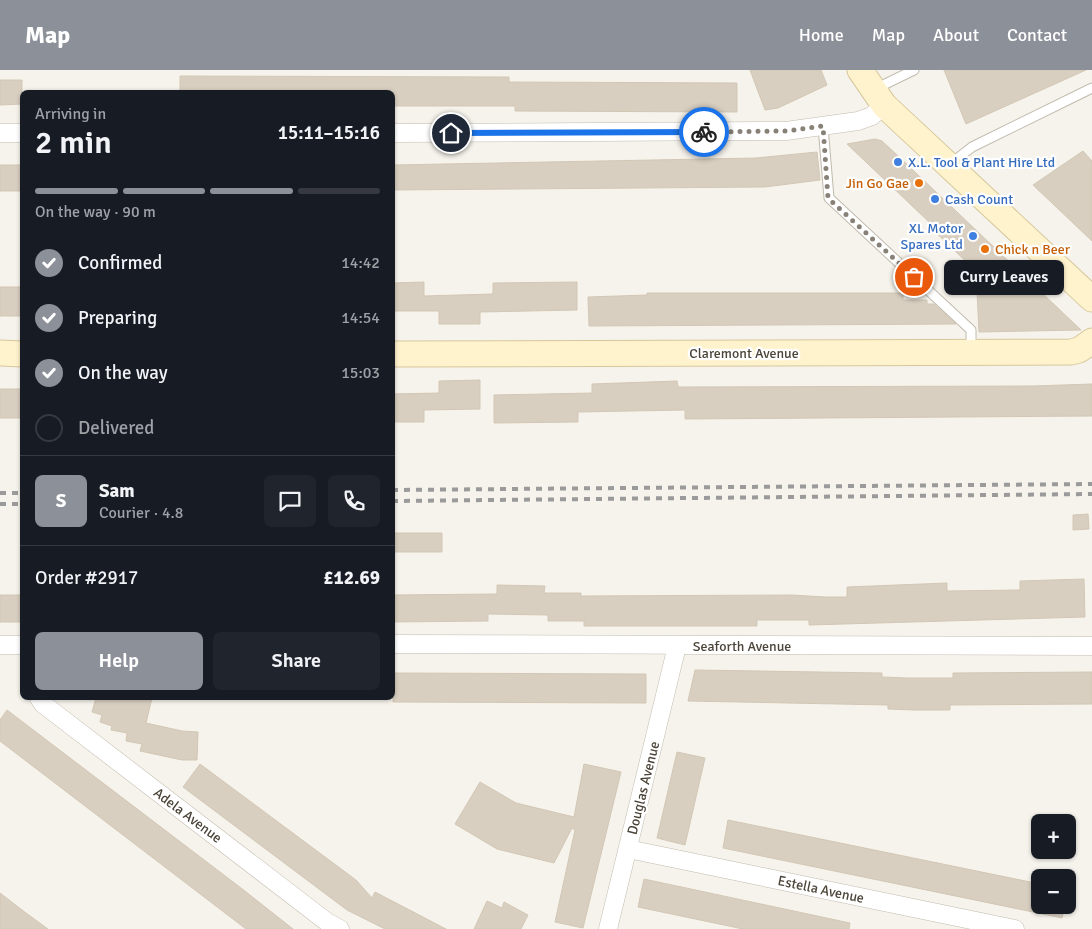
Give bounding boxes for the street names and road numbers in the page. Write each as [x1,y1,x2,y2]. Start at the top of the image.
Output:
street label: Claremont Avenue [689,345,799,362]
street label: Seaforth Avenue [693,638,791,655]
street label: Douglas Avenue [624,740,663,837]
street label: Adela Avenue [150,784,225,847]
street label: Estella Avenue [776,872,866,907]

